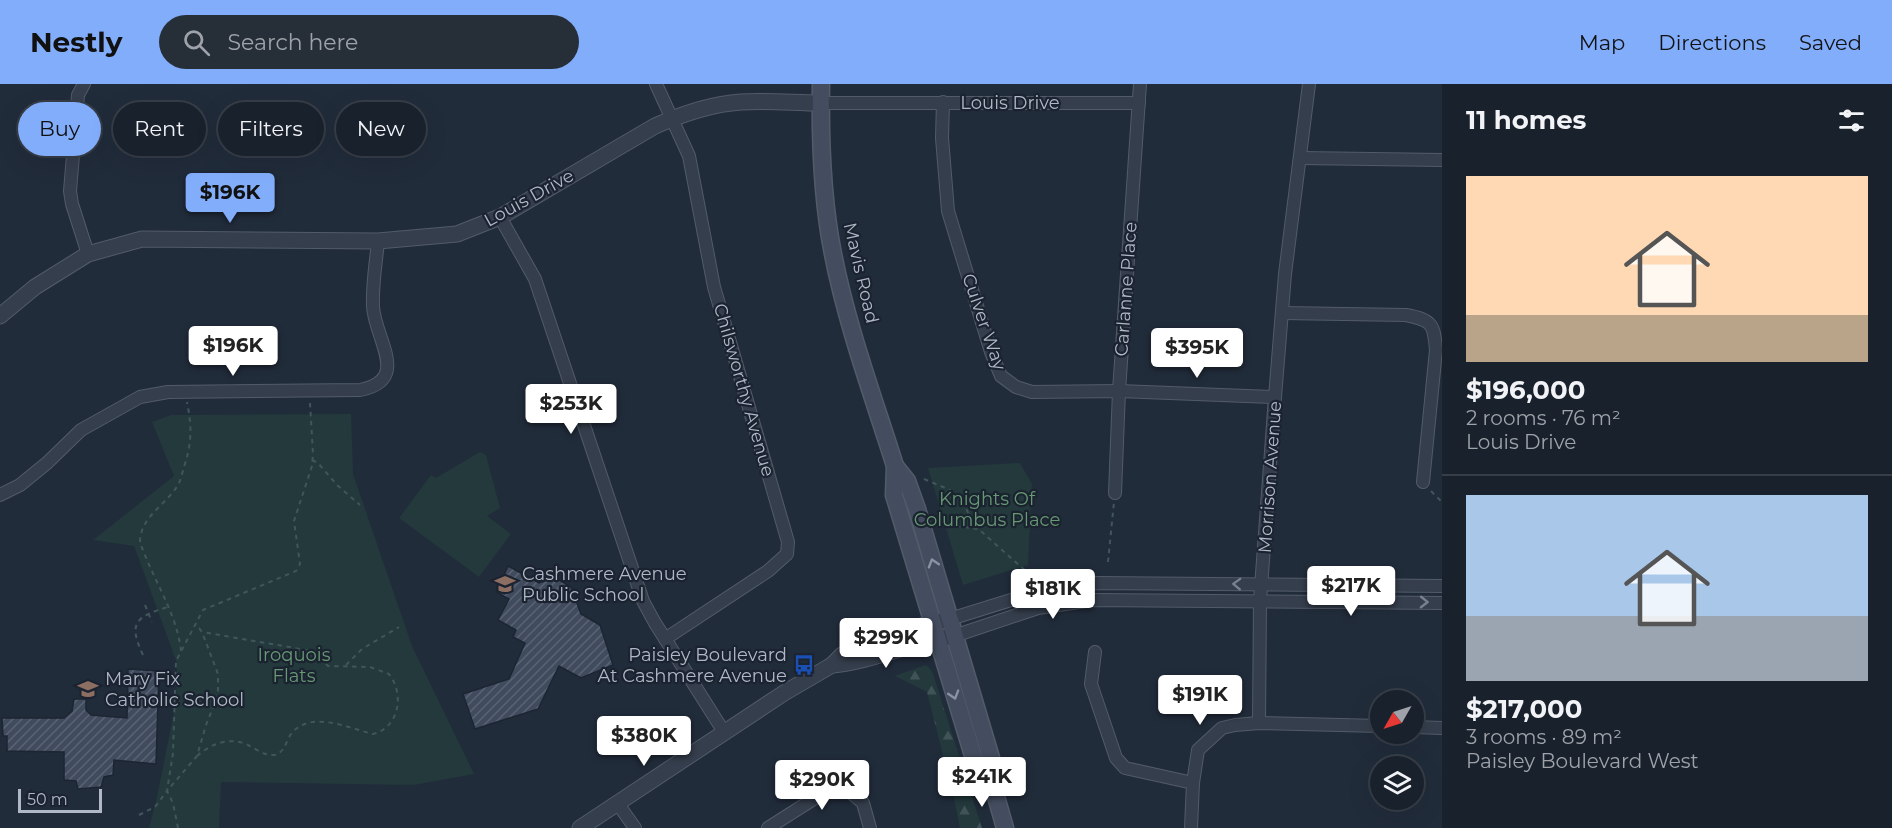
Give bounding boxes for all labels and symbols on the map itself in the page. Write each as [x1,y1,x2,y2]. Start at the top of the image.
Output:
street label: Louis Drive [960,92,1060,114]
street label: Louis Drive [480,164,578,232]
pin: $196K [188,173,272,224]
street label: Mavis Road [839,220,883,326]
street label: Carlanne Place [1110,221,1142,357]
street label: Culver Way [957,271,1011,373]
street label: Chilsworthy Avenue [709,301,779,479]
pin: $196K [191,326,275,377]
pin: $395K [1155,328,1239,379]
pin: $253K [529,384,613,435]
street label: Morrison Avenue [1254,400,1286,554]
park label: Knights Of Columbus Place [914,488,1060,531]
one-way arrow [928,558,940,569]
place label: Cashmere Avenue Public School [522,563,687,606]
pin: $217K [1309,566,1393,617]
pin: $181K [1011,569,1095,620]
school or university icon: Cashmere Avenue Public School [493,572,517,596]
one-way arrow [1232,577,1241,590]
one-way arrow [1419,596,1428,609]
pin: $299K [844,618,928,669]
park label: Iroquois Flats [258,644,331,687]
place label: Paisley Boulevard At Cashmere Avenue [597,644,787,687]
bus stop icon: Paisley Boulevard At Cashmere Avenue [792,653,816,677]
place label: Mary Fix Catholic School [105,668,244,711]
pin: $191K [1158,675,1242,726]
school or university icon: Mary Fix Catholic School [76,677,100,701]
one-way arrow [947,689,959,700]
north arrow [1370,690,1424,744]
pin: $380K [602,716,686,767]
pin: $241K [940,757,1024,808]
pin: $290K [780,760,864,811]
scale bar [18,786,102,814]

